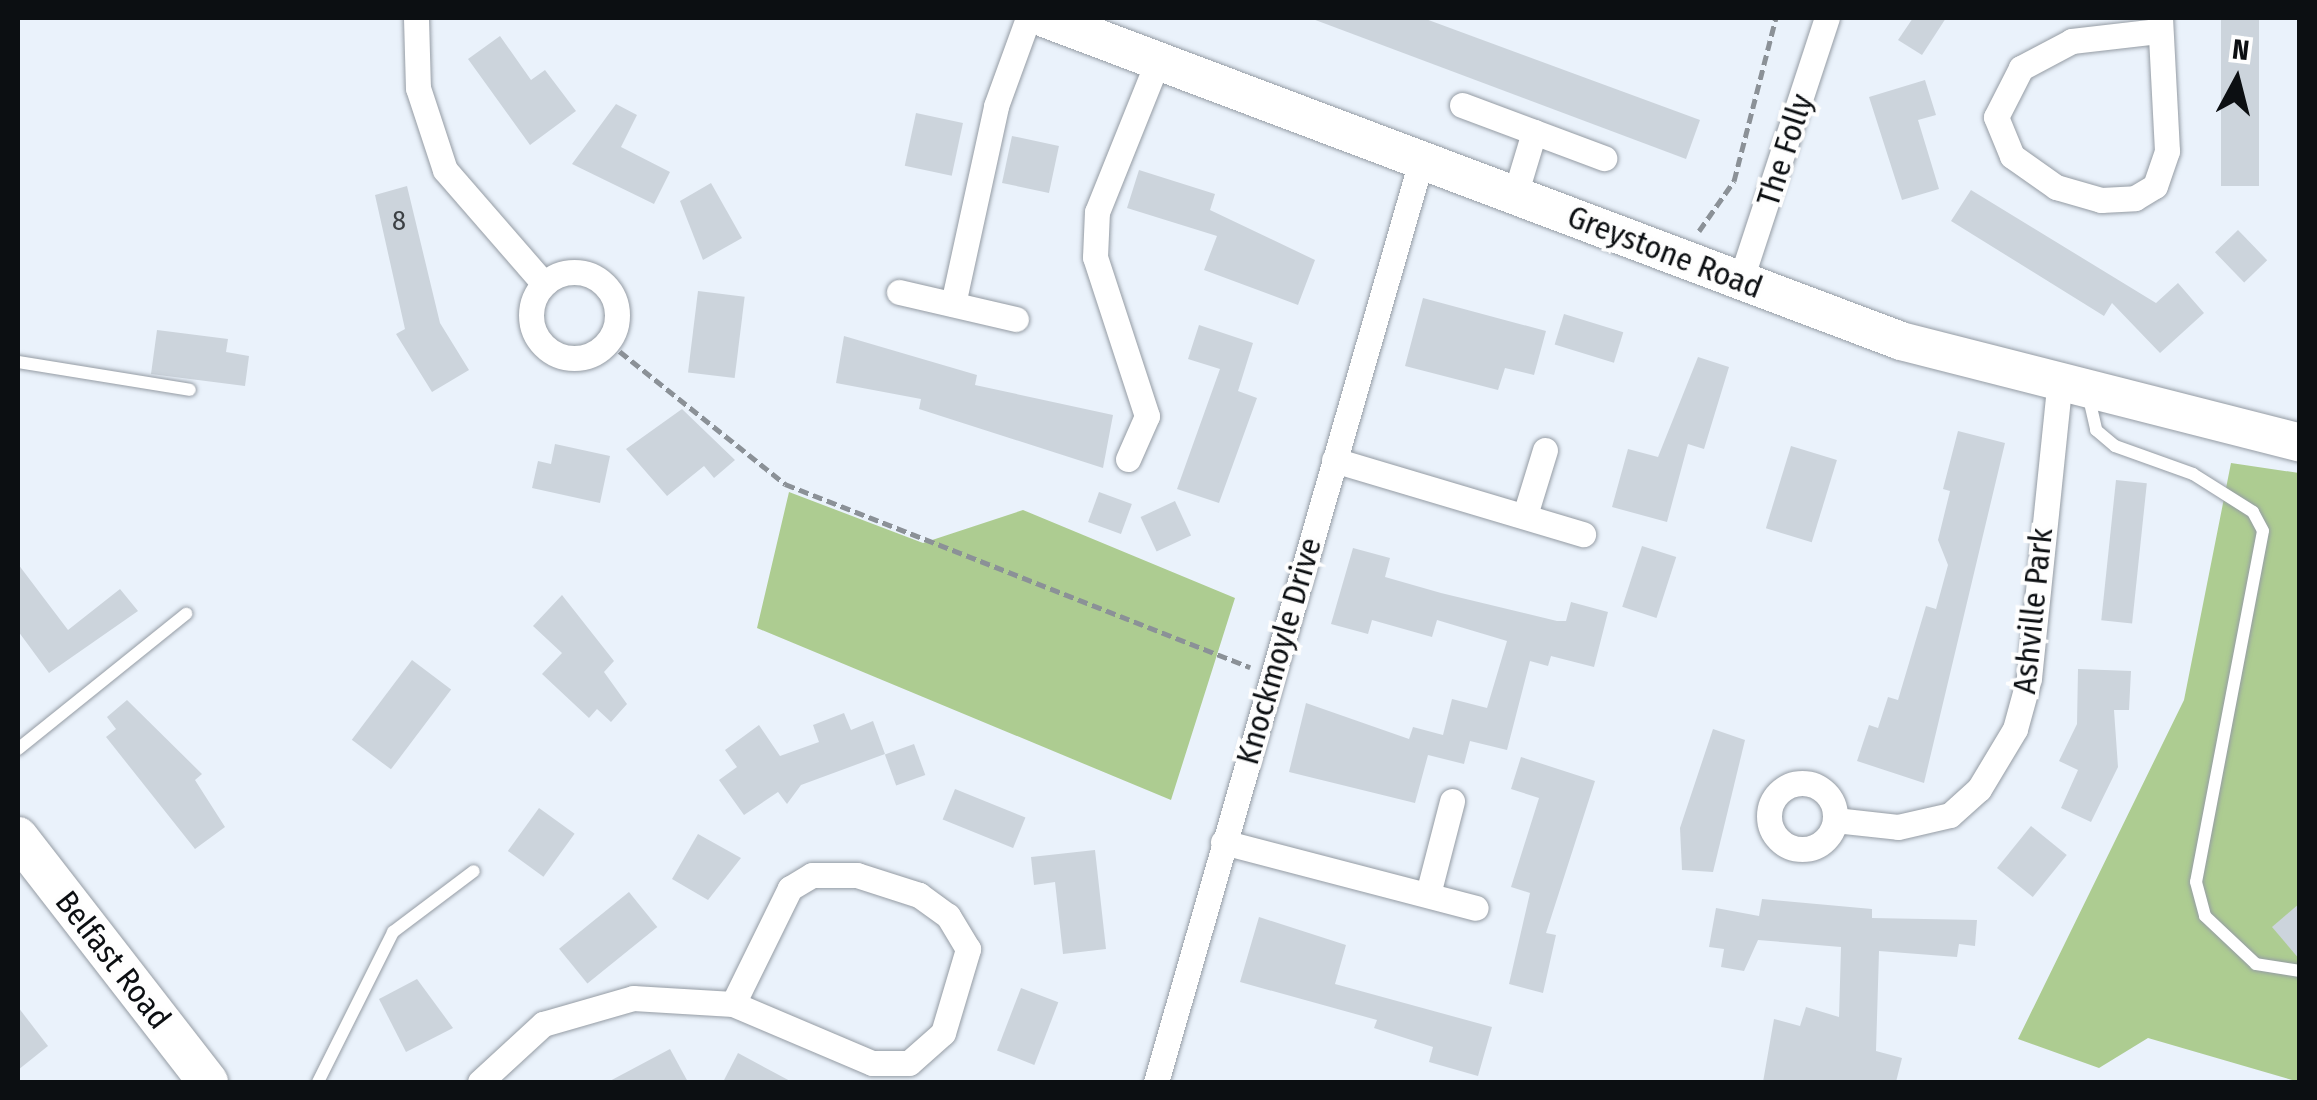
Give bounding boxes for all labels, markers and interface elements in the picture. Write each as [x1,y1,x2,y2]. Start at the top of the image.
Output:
north arrow [2187,30,2287,130]
text: N [2230,32,2251,67]
street label: The Folly [1749,89,1821,211]
street label: Greystone Road [1562,197,1768,307]
house number: 8 [392,204,406,238]
street label: Ashville Park [2005,526,2061,696]
street label: Knockmoyle Drive [1228,533,1330,769]
street label: Belfast Road [47,883,179,1037]

